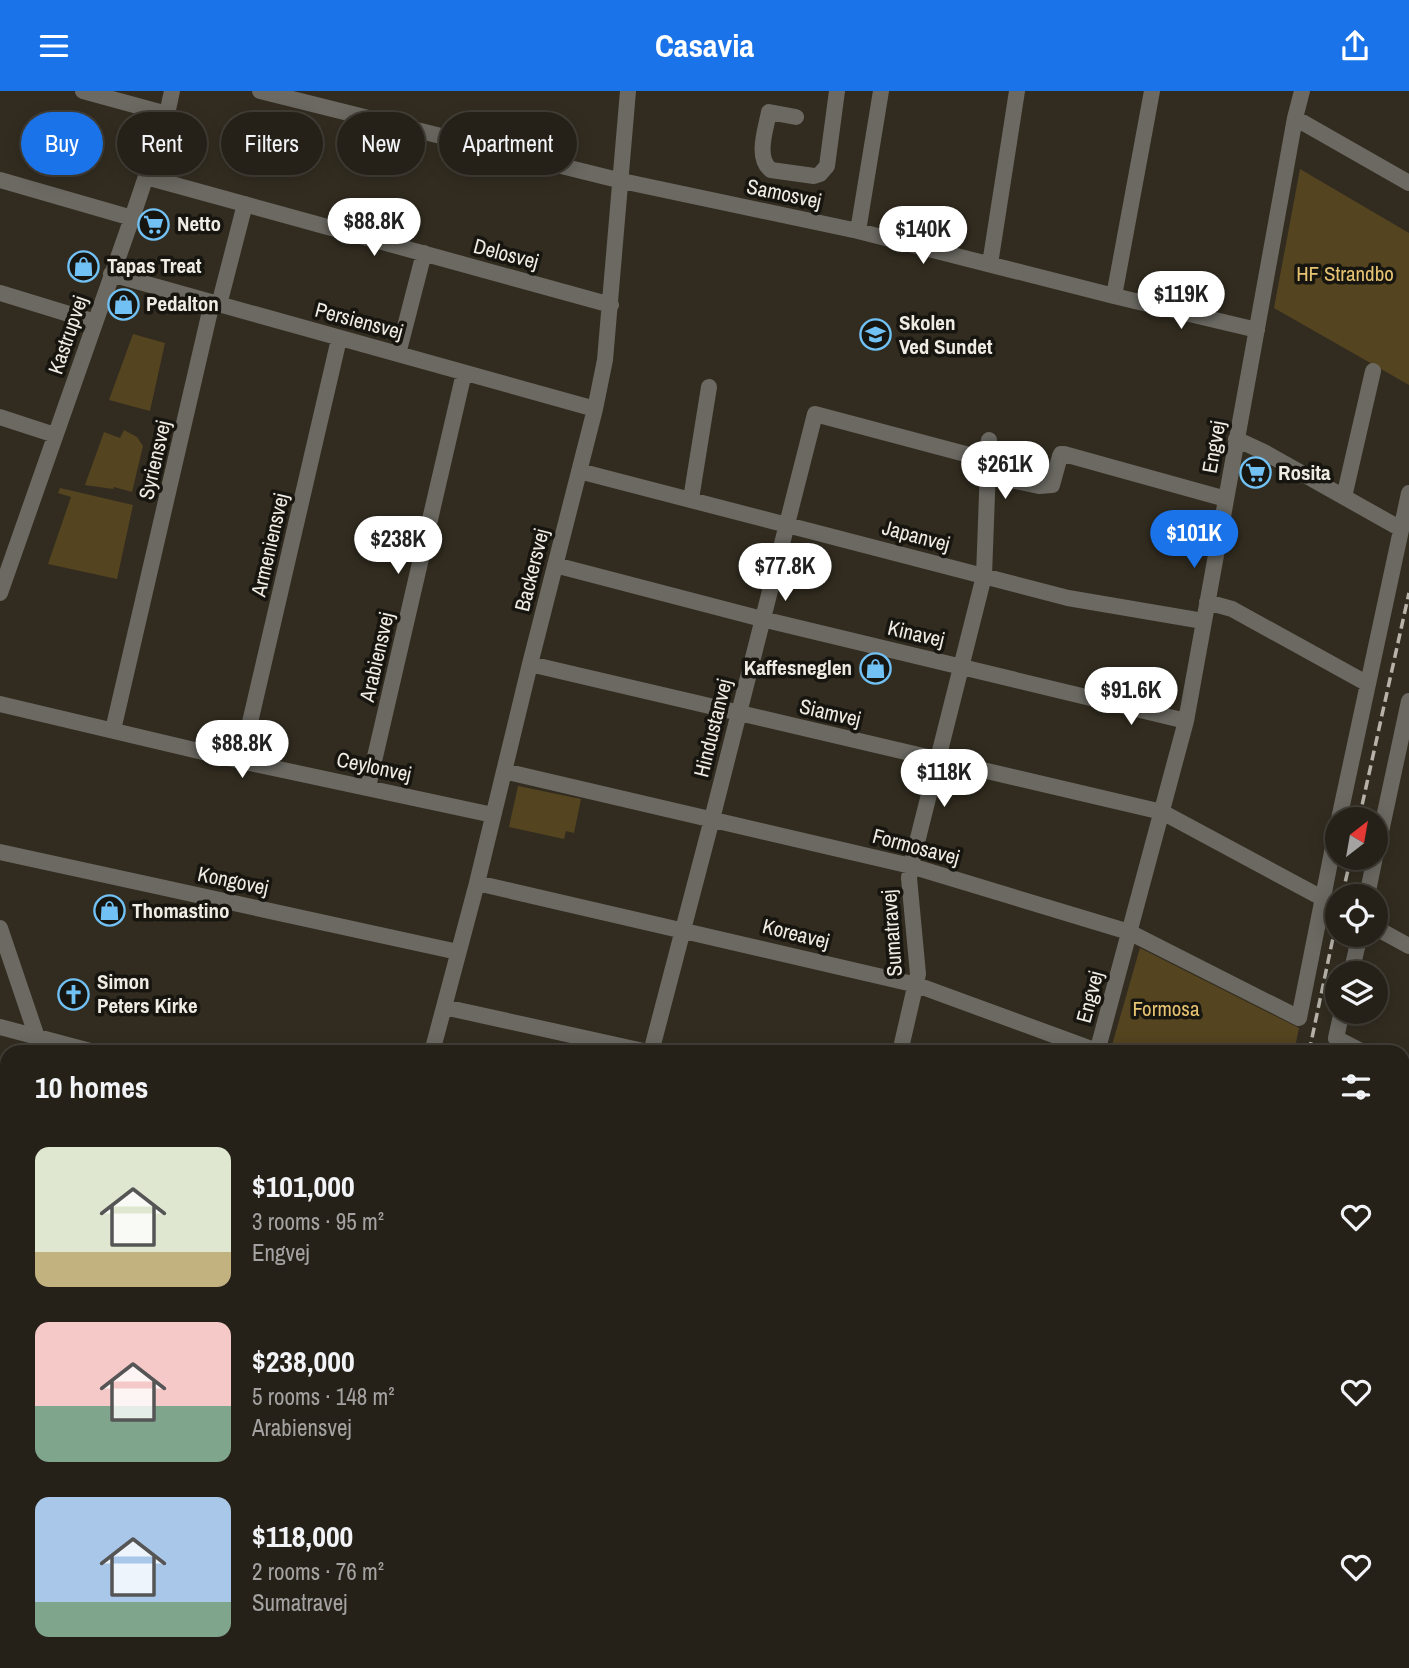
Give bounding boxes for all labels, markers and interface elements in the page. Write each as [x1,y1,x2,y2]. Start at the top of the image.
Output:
text: Casavia [655,24,754,67]
icon: menu [35,27,73,65]
icon: share [1336,27,1374,65]
chip: Buy [21,112,103,175]
chip: Rent [117,112,207,175]
chip: Filters [221,112,323,175]
chip: New [337,112,425,175]
chip: Apartment [439,112,577,175]
street label: Samosvej [744,171,824,216]
pin: $88.8K [317,199,431,258]
text: $88.8K [344,205,404,236]
supermarket icon: Netto [137,207,171,241]
pin: $140K [874,207,972,266]
place label: Netto [177,209,221,238]
text: $140K [895,213,951,244]
street label: Delosvej [470,231,542,276]
shop icon: Tapas Treat [67,249,101,283]
place label: Tapas Treat [107,251,202,280]
park label: HF Strandbo [1296,259,1394,288]
pin: $119K [1132,271,1230,331]
text: $119K [1154,278,1208,309]
shop icon: Pedalton [106,287,140,321]
place label: Pedalton [146,289,219,318]
street label: Kastrupvej [41,292,94,378]
street label: Persiensvej [312,295,406,346]
place label: Skolen Ved Sundet [899,308,993,361]
school or university icon: Skolen Ved Sundet [859,318,893,352]
street label: Syriensvej [131,417,178,502]
street label: Engvej [1195,418,1232,475]
pin: $261K [956,441,1054,501]
text: $261K [977,448,1033,479]
supermarket icon: Rosita [1238,456,1272,490]
place label: Rosita [1278,458,1331,487]
street label: Armeniensvej [243,490,295,600]
pin: $101K [1145,511,1243,570]
street label: Japanvej [879,513,953,558]
pin: $238K [349,517,447,576]
text: $101K [1166,517,1222,548]
text: $238K [370,523,426,554]
street label: Backersvej [507,526,556,614]
pin: $77.8K [728,543,842,603]
text: $77.8K [755,550,815,581]
street label: Arabiensvej [352,609,401,705]
street label: Kinavej [885,613,947,654]
shop icon: Kaffesneglen [858,651,892,685]
place label: Kaffesneglen [744,653,852,682]
pin: $91.6K [1074,667,1188,727]
text: $91.6K [1101,674,1161,705]
street label: Hindustanvej [686,676,739,780]
street label: Siamvej [797,691,864,734]
pin: $88.8K [185,721,299,780]
text: $88.8K [212,727,272,758]
street label: Ceylonvej [334,744,414,789]
pin: $118K [895,749,993,809]
text: $118K [917,756,971,787]
north arrow [1325,807,1388,870]
map controls [1325,807,1388,1024]
street label: Formosavej [869,821,963,872]
street label: Kongovej [195,859,271,902]
button: locate [1325,884,1388,947]
street label: Sumatravej [874,889,909,977]
shop icon: Thomastino [92,894,126,928]
place label: Thomastino [132,896,230,925]
street label: Koreavej [760,911,833,956]
button: layers [1325,961,1388,1024]
place label: Simon Peters Kirke [97,967,198,1020]
street label: Engvej [1069,968,1110,1026]
church icon: Simon Peters Kirke [57,977,91,1011]
park label: Formosa [1132,994,1200,1023]
text: 10 homes [35,1067,149,1107]
icon: filters [1337,1068,1375,1106]
text: $101,000 [252,1166,355,1206]
icon: home [91,1175,175,1259]
icon: heart [1337,1198,1375,1236]
text: 3 rooms · 95 m² [252,1206,384,1237]
text: Engvej [252,1237,310,1268]
text: $238,000 [252,1341,355,1381]
icon: home [91,1350,175,1434]
icon: heart [1337,1373,1375,1411]
text: 5 rooms · 148 m² [252,1381,395,1412]
text: Arabiensvej [252,1412,352,1443]
text: $118,000 [252,1516,353,1556]
icon: home [91,1525,175,1609]
icon: heart [1337,1548,1375,1586]
text: 2 rooms · 76 m² [252,1556,384,1587]
text: Sumatravej [252,1587,347,1618]

